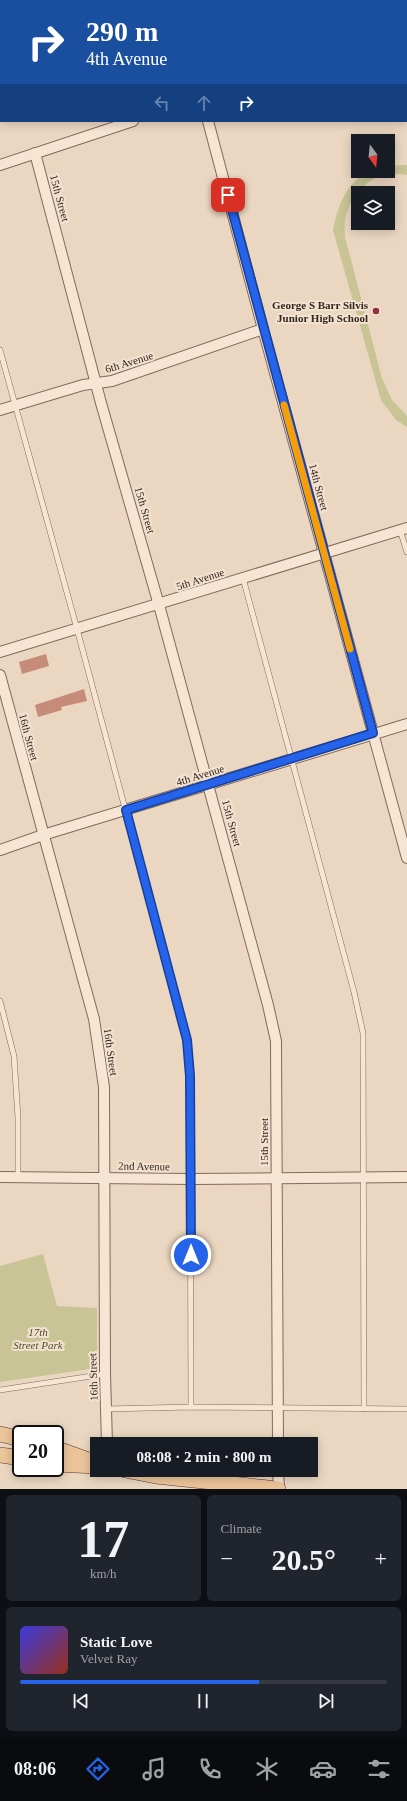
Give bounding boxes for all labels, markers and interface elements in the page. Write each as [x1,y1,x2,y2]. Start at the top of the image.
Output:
icon: right [20,16,72,68]
text: 290 m [86,16,158,47]
text: 4th Avenue [86,49,167,69]
icon: left [151,92,173,114]
icon: ahead [193,92,215,114]
icon: right [235,92,257,114]
north arrow [351,134,395,178]
map controls [351,134,395,230]
street label: 15th Street [48,173,72,223]
pin [211,178,245,212]
icon: arrive [217,184,239,206]
button: layers [351,186,395,230]
place label: George S Barr Silvis Junior High School [272,299,369,324]
marker: George S Barr Silvis Junior High School [371,306,381,316]
street label: 6th Avenue [104,349,155,375]
street label: 14th Street [307,462,331,512]
street label: 15th Street [133,485,157,535]
street label: 5th Avenue [175,566,226,592]
street label: 16th Street [17,712,41,762]
street label: 4th Avenue [175,762,226,788]
street label: 15th Street [220,798,244,848]
street label: 16th Street [102,1027,120,1077]
street label: 15th Street [258,1118,270,1166]
street label: 2nd Avenue [118,1160,170,1172]
position arrow [170,1234,212,1276]
park label: 17th Street Park [13,1326,64,1351]
street label: 16th Street [86,1353,100,1401]
speed limit sign: 20 [12,1425,64,1477]
text: 08:08 · 2 min · 800 m [137,1449,272,1465]
text: 17 [77,1511,129,1568]
text: Climate [221,1521,262,1536]
text: 20.5° [272,1543,336,1576]
text: − [221,1546,233,1571]
text: + [375,1546,387,1571]
text: km/h [90,1566,117,1581]
text: Static Love [80,1634,152,1650]
text: Velvet Ray [80,1651,137,1666]
icon: previous [70,1690,92,1712]
icon: pause [192,1690,214,1712]
icon: next [315,1690,337,1712]
icon: directions [84,1755,112,1783]
icon: music [140,1755,168,1783]
icon: phone [196,1755,224,1783]
icon: climate [253,1755,281,1783]
icon: car [309,1755,337,1783]
icon: filters [365,1755,393,1783]
text: 08:06 [14,1759,56,1779]

